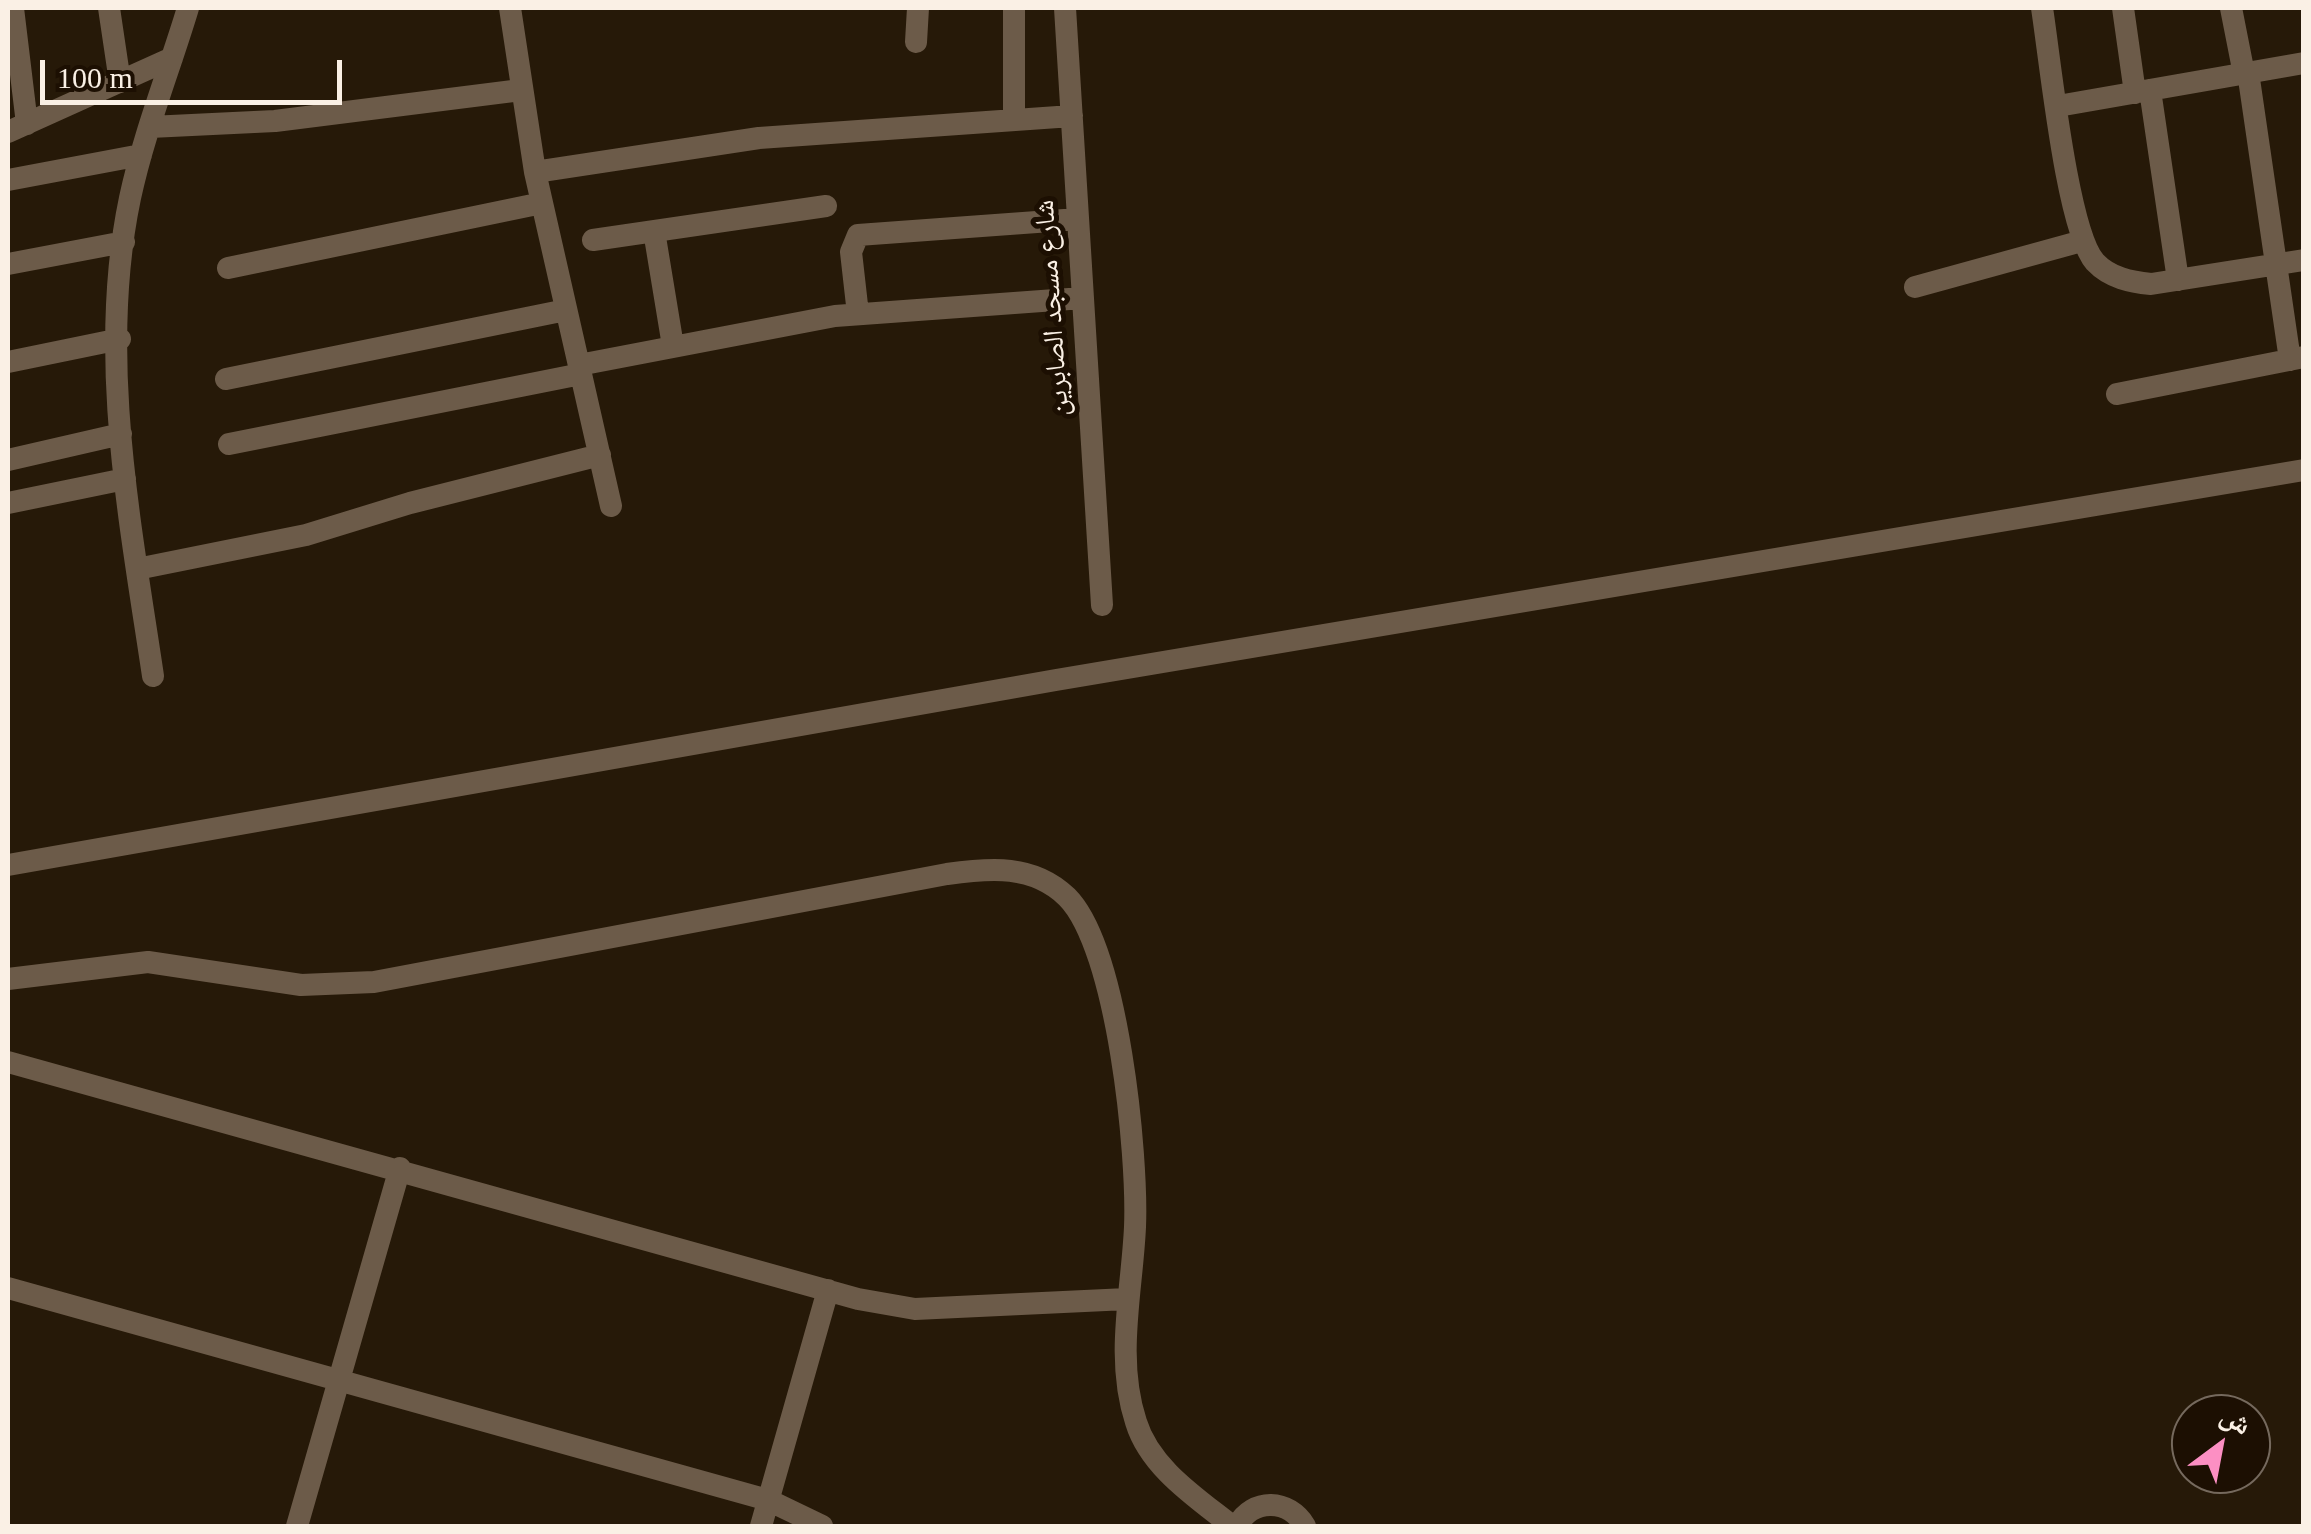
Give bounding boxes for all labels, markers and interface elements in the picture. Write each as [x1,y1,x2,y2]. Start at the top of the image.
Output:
scale bar [45,40,348,102]
text: 100 m [57,61,133,94]
street label: شارع مسجد الصابرين [1029,199,1077,417]
north arrow [2171,1394,2271,1494]
text: ش [2215,1399,2257,1441]

